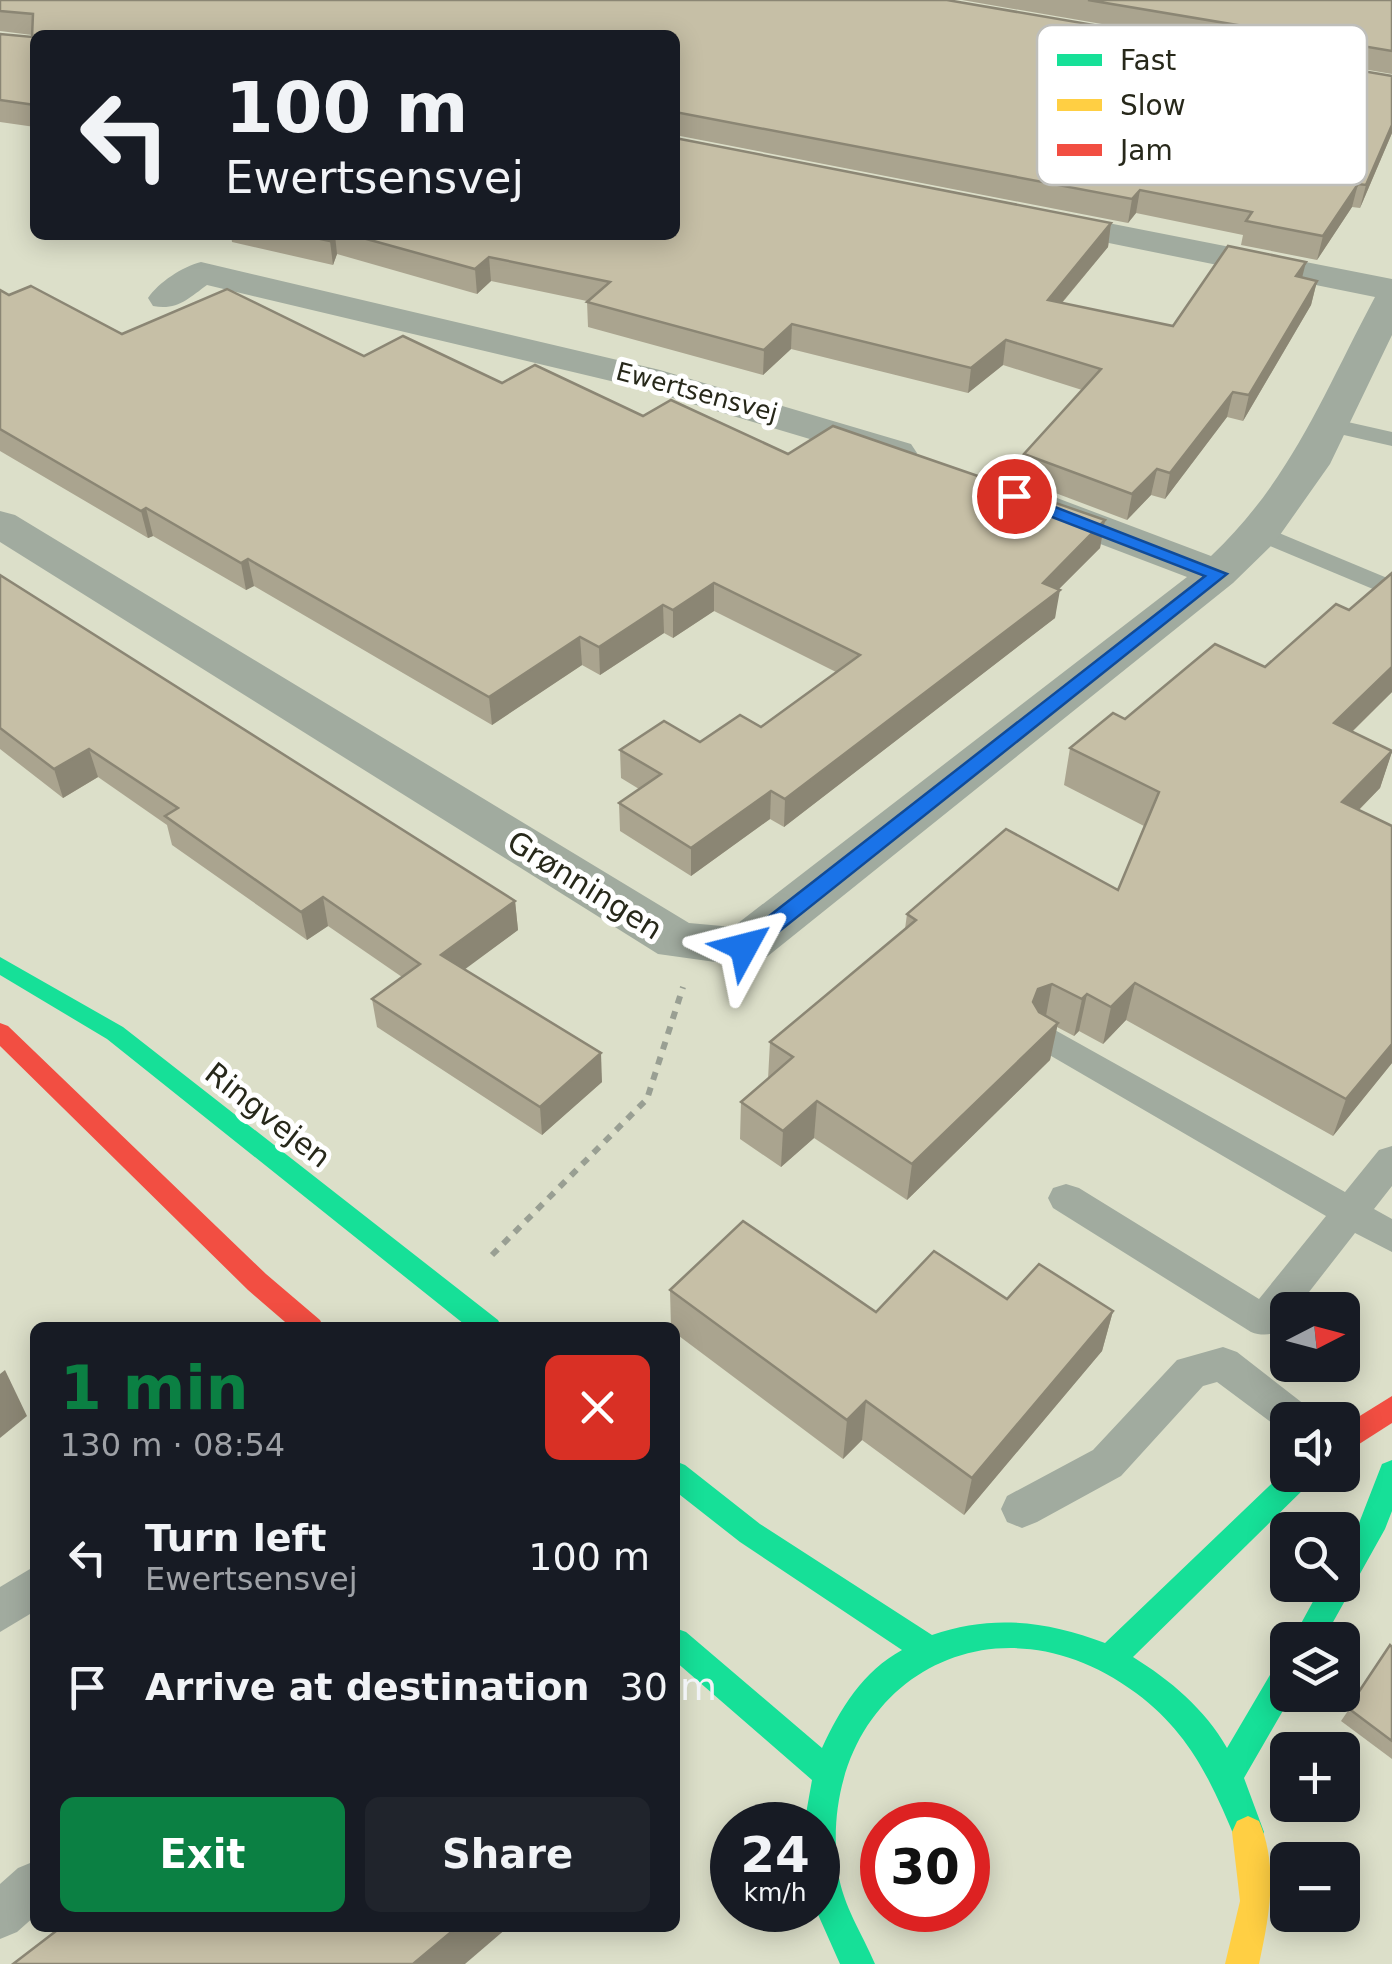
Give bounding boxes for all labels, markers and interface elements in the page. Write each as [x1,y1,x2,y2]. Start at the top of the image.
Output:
legend [1037,25,1367,185]
text: Fast [1120,44,1176,77]
text: 100 m [225,67,468,149]
icon: left [60,70,190,200]
text: Slow [1120,89,1186,122]
text: Jam [1118,134,1173,167]
text: Ewertsensvej [225,151,524,204]
street label: Ewertsensvej [613,356,781,428]
pin [972,454,1057,539]
icon: arrive [987,469,1042,524]
street label: Grønningen [501,824,669,946]
position arrow [692,895,796,999]
street label: Ringvejen [198,1055,338,1175]
north arrow [1270,1292,1360,1382]
map controls [1270,1292,1360,1932]
text: 1 min [60,1353,248,1423]
button: close [545,1355,650,1460]
button: sound [1270,1402,1360,1492]
text: 130 m · 08:54 [60,1426,285,1464]
button: search [1270,1512,1360,1602]
text: Turn left [145,1516,326,1560]
icon: left [60,1530,115,1585]
text: 100 m [528,1535,650,1579]
text: Ewertsensvej [145,1560,358,1598]
button: layers [1270,1622,1360,1712]
icon: arrive [60,1660,115,1715]
text: Arrive at destination [145,1665,590,1709]
text: 30 m [620,1665,717,1709]
button: + [1270,1732,1360,1822]
button: Exit [60,1797,345,1912]
button: Share [365,1797,650,1912]
speed limit sign: 30 [860,1802,990,1932]
text: 24 [740,1826,810,1884]
button: − [1270,1842,1360,1932]
text: km/h [743,1878,807,1907]

